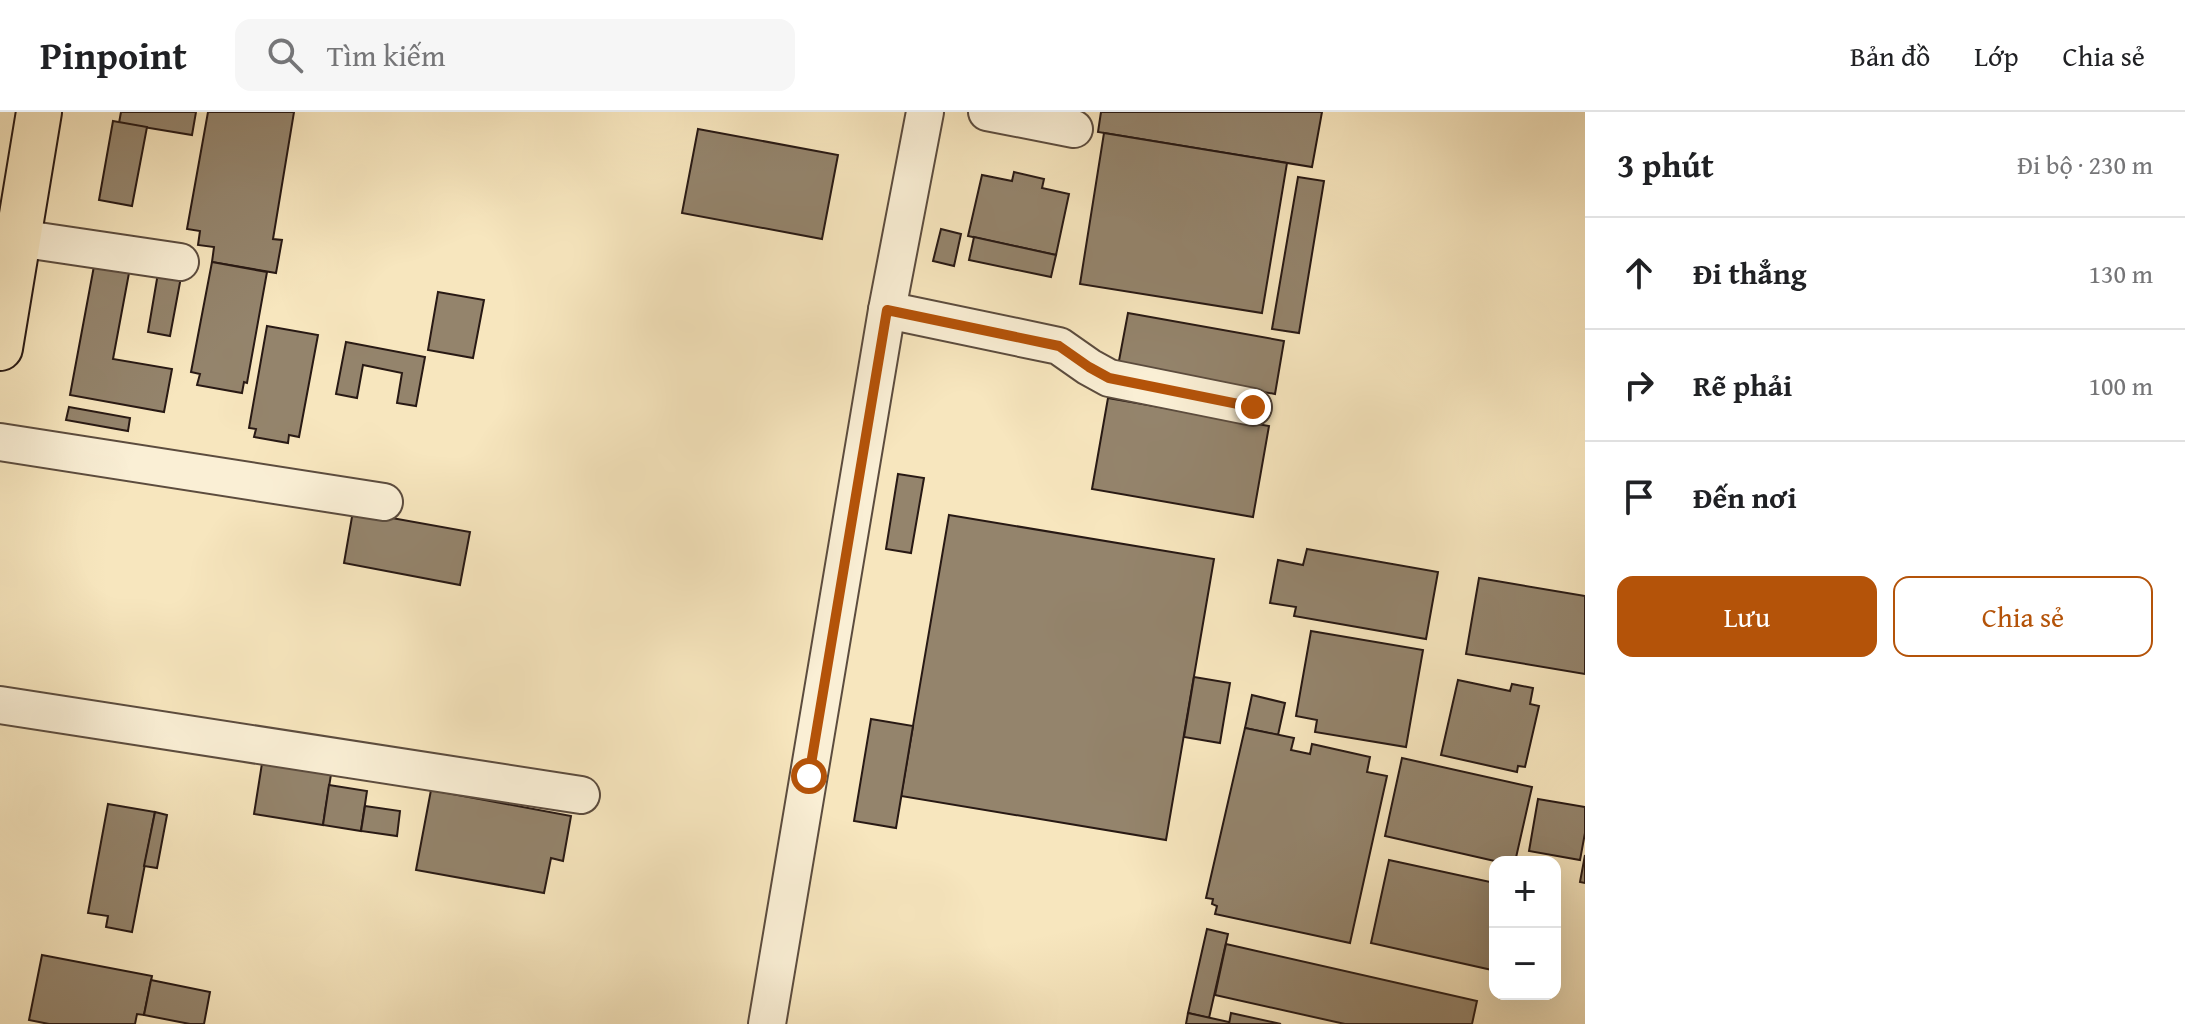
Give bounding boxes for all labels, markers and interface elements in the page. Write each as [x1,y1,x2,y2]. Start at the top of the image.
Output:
search box [235,19,795,91]
text: Pinpoint [40,27,187,83]
icon: search [263,33,307,77]
text: Tìm kiếm [327,33,445,77]
text: Bản đồ [1850,35,1930,76]
text: Lớp [1974,35,2019,76]
text: Chia sẻ [2063,35,2145,76]
text: 3 phút [1617,140,1714,189]
text: Đi bộ · 230 m [2017,145,2153,184]
icon: ahead [1617,251,1661,295]
text: Đi thẳng [1693,251,1806,295]
text: 130 m [2088,254,2153,293]
icon: right [1617,363,1661,407]
text: Rẽ phải [1693,363,1792,407]
text: 100 m [2088,366,2153,405]
route end [1235,389,1271,425]
icon: arrive [1617,475,1661,519]
text: Đến nơi [1693,475,1797,519]
button: Lưu [1617,576,1877,657]
button: Chia sẻ [1893,576,2153,657]
route start [791,758,827,794]
map controls [1489,856,1561,1000]
button: + [1489,856,1561,928]
button: − [1489,928,1561,1000]

